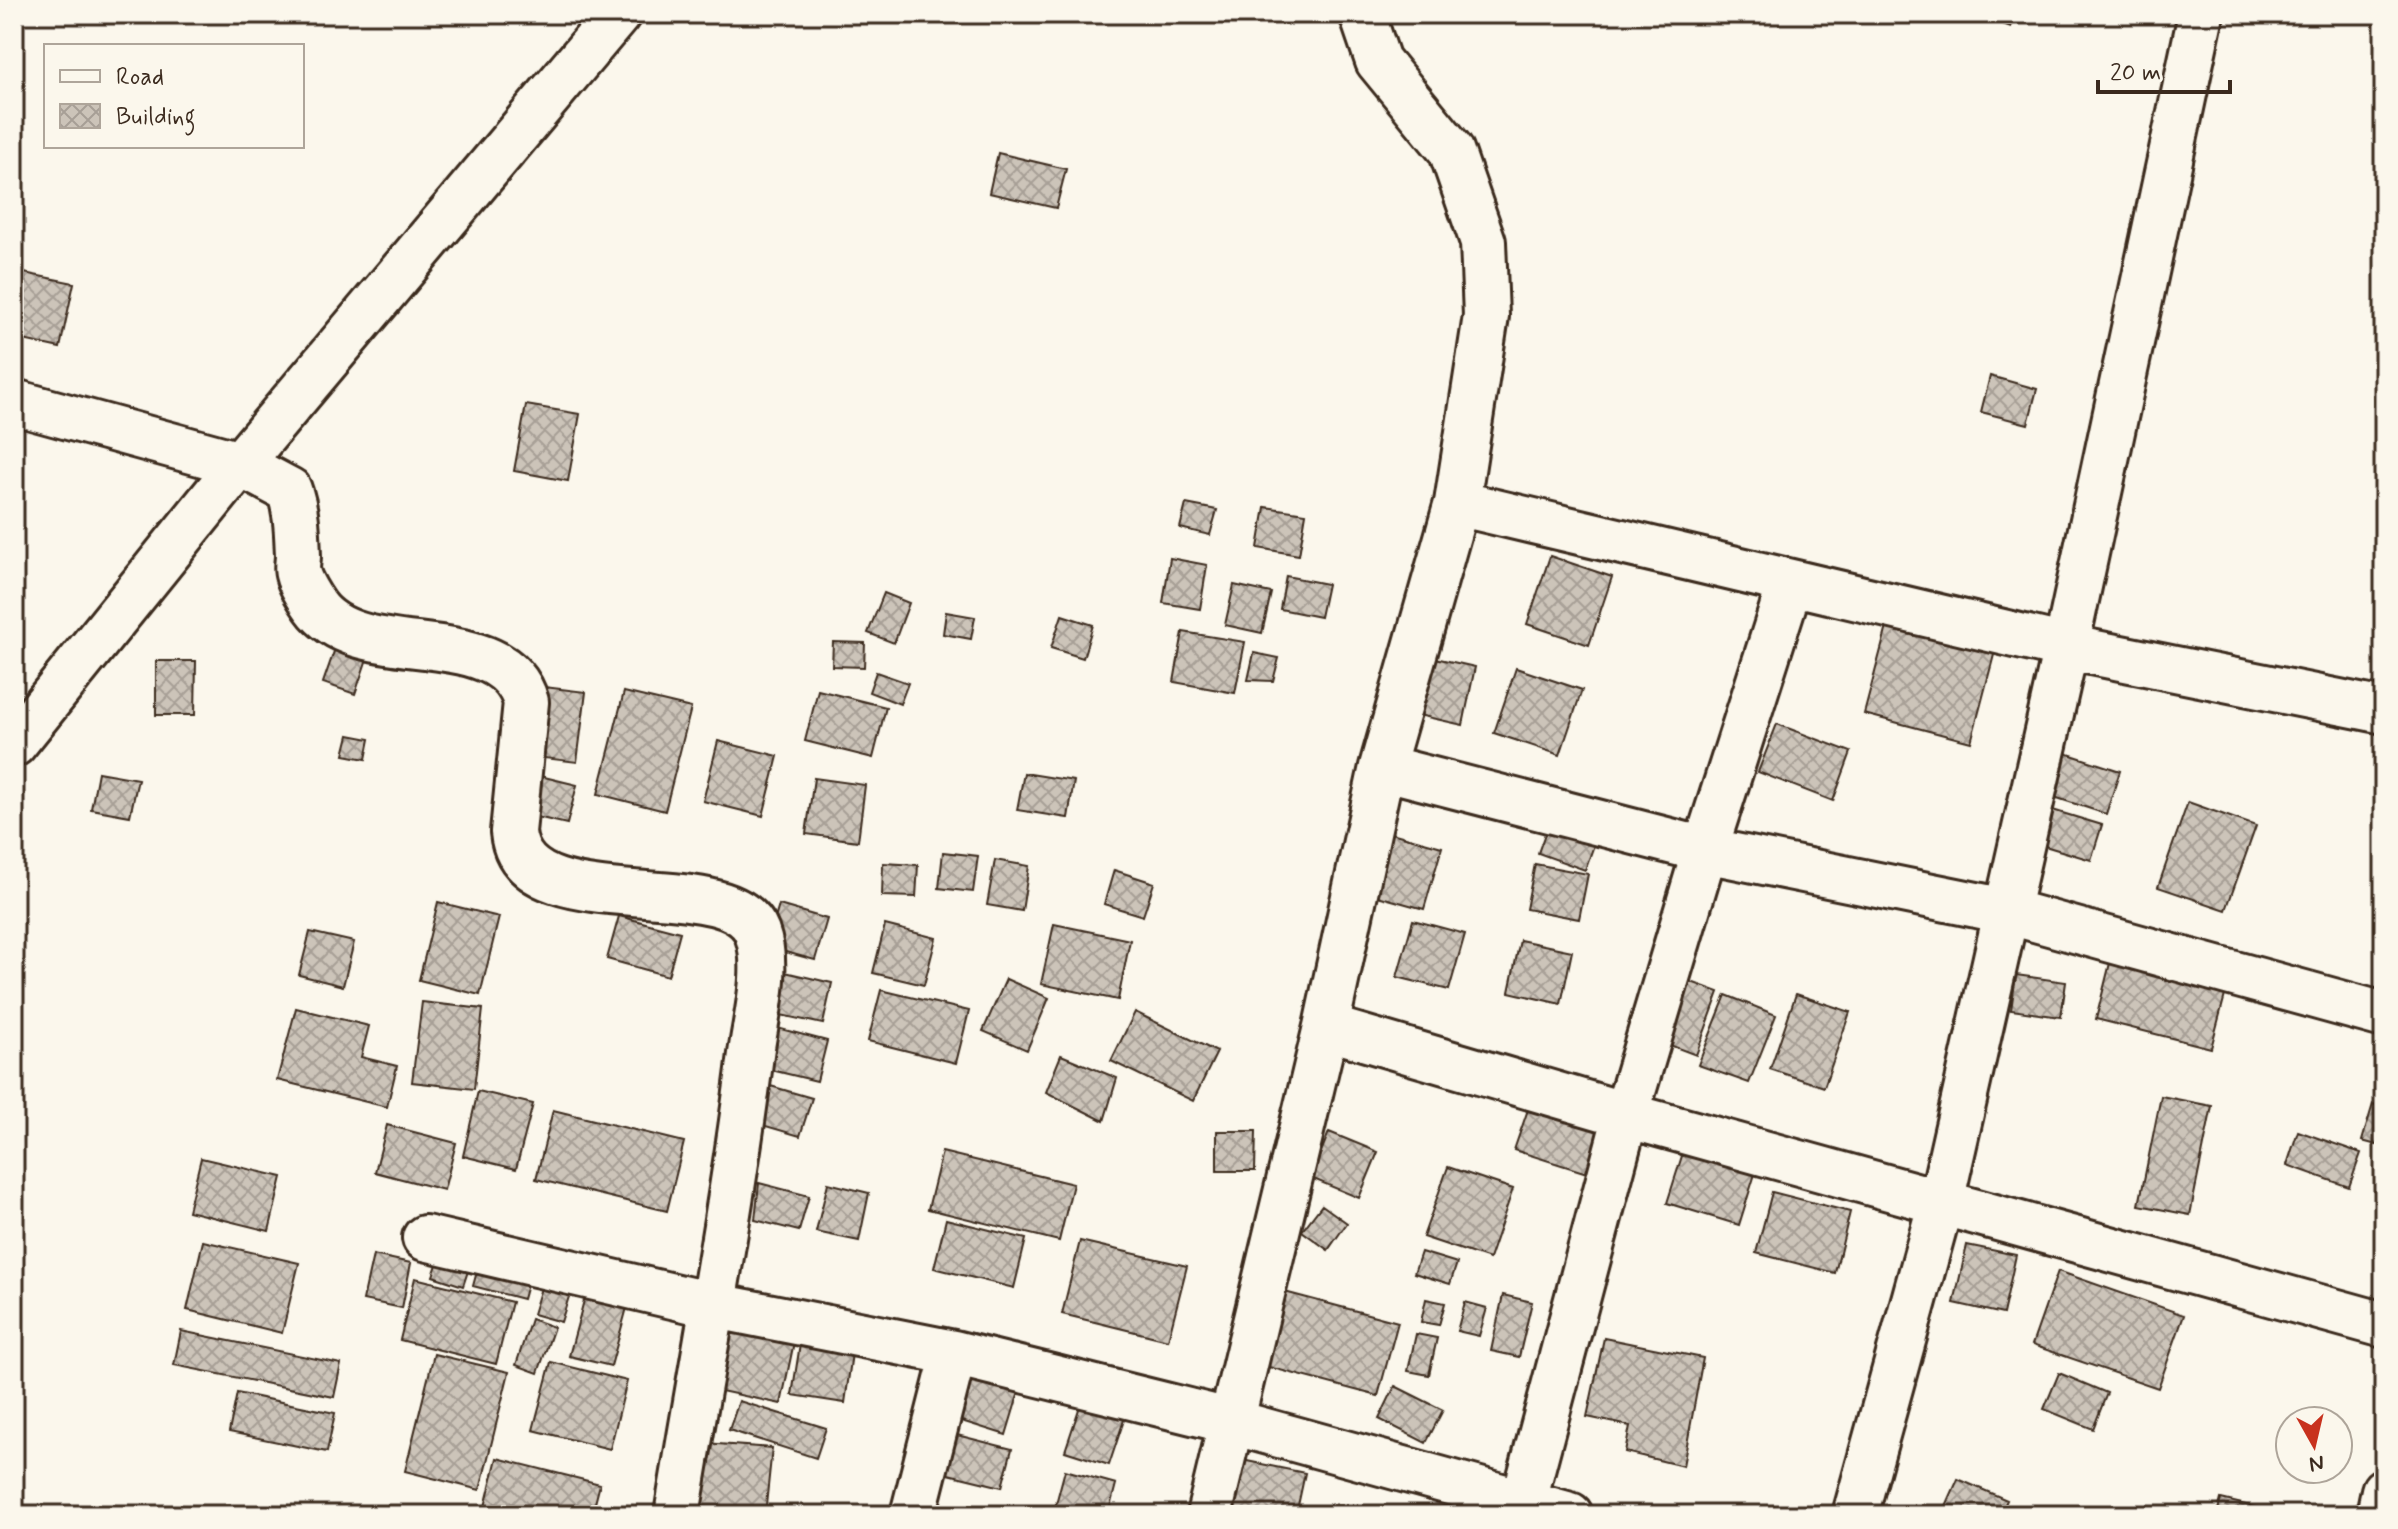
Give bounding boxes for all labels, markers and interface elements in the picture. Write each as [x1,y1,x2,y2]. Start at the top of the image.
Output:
legend [44,44,304,148]
scale bar [2098,44,2230,94]
text: 20 m [2110,58,2161,89]
text: Road [116,62,164,93]
text: Building [116,102,196,136]
north arrow [2274,1405,2354,1485]
text: N [2307,1448,2326,1478]

